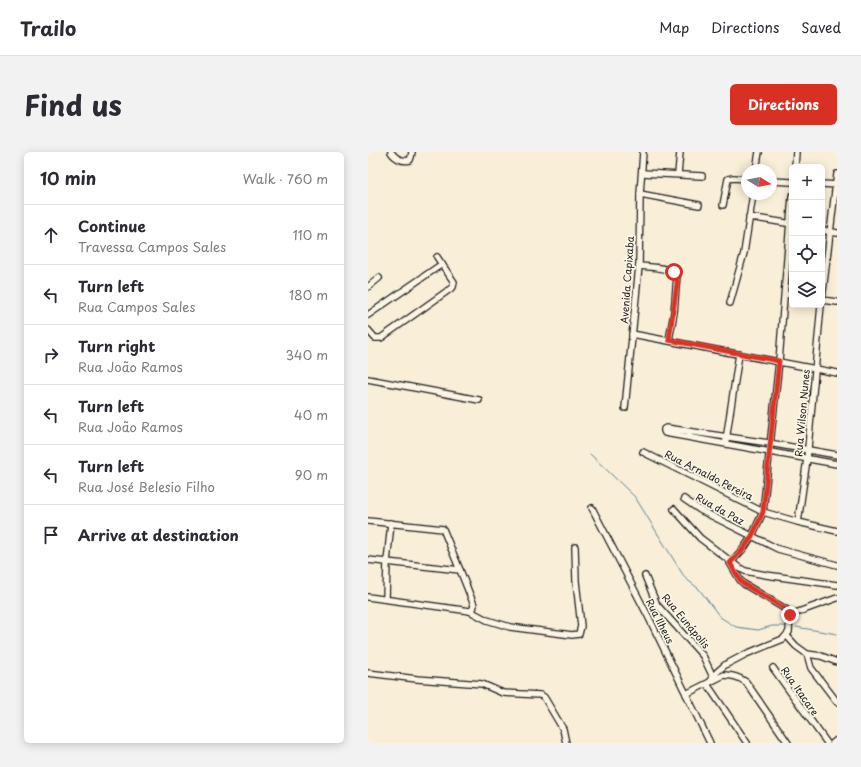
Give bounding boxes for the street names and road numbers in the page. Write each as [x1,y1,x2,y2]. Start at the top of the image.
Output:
street label: Avenida Capixaba [616,236,637,324]
street label: Rua Wilson Nunes [790,368,813,457]
street label: Rua Arnaldo Pereira [662,446,757,504]
street label: Rua da Paz [693,489,747,528]
street label: Rua Eunápolis [659,590,714,652]
street label: Rua Ilheus [643,596,678,646]
street label: Rua Itacare [778,663,823,718]

